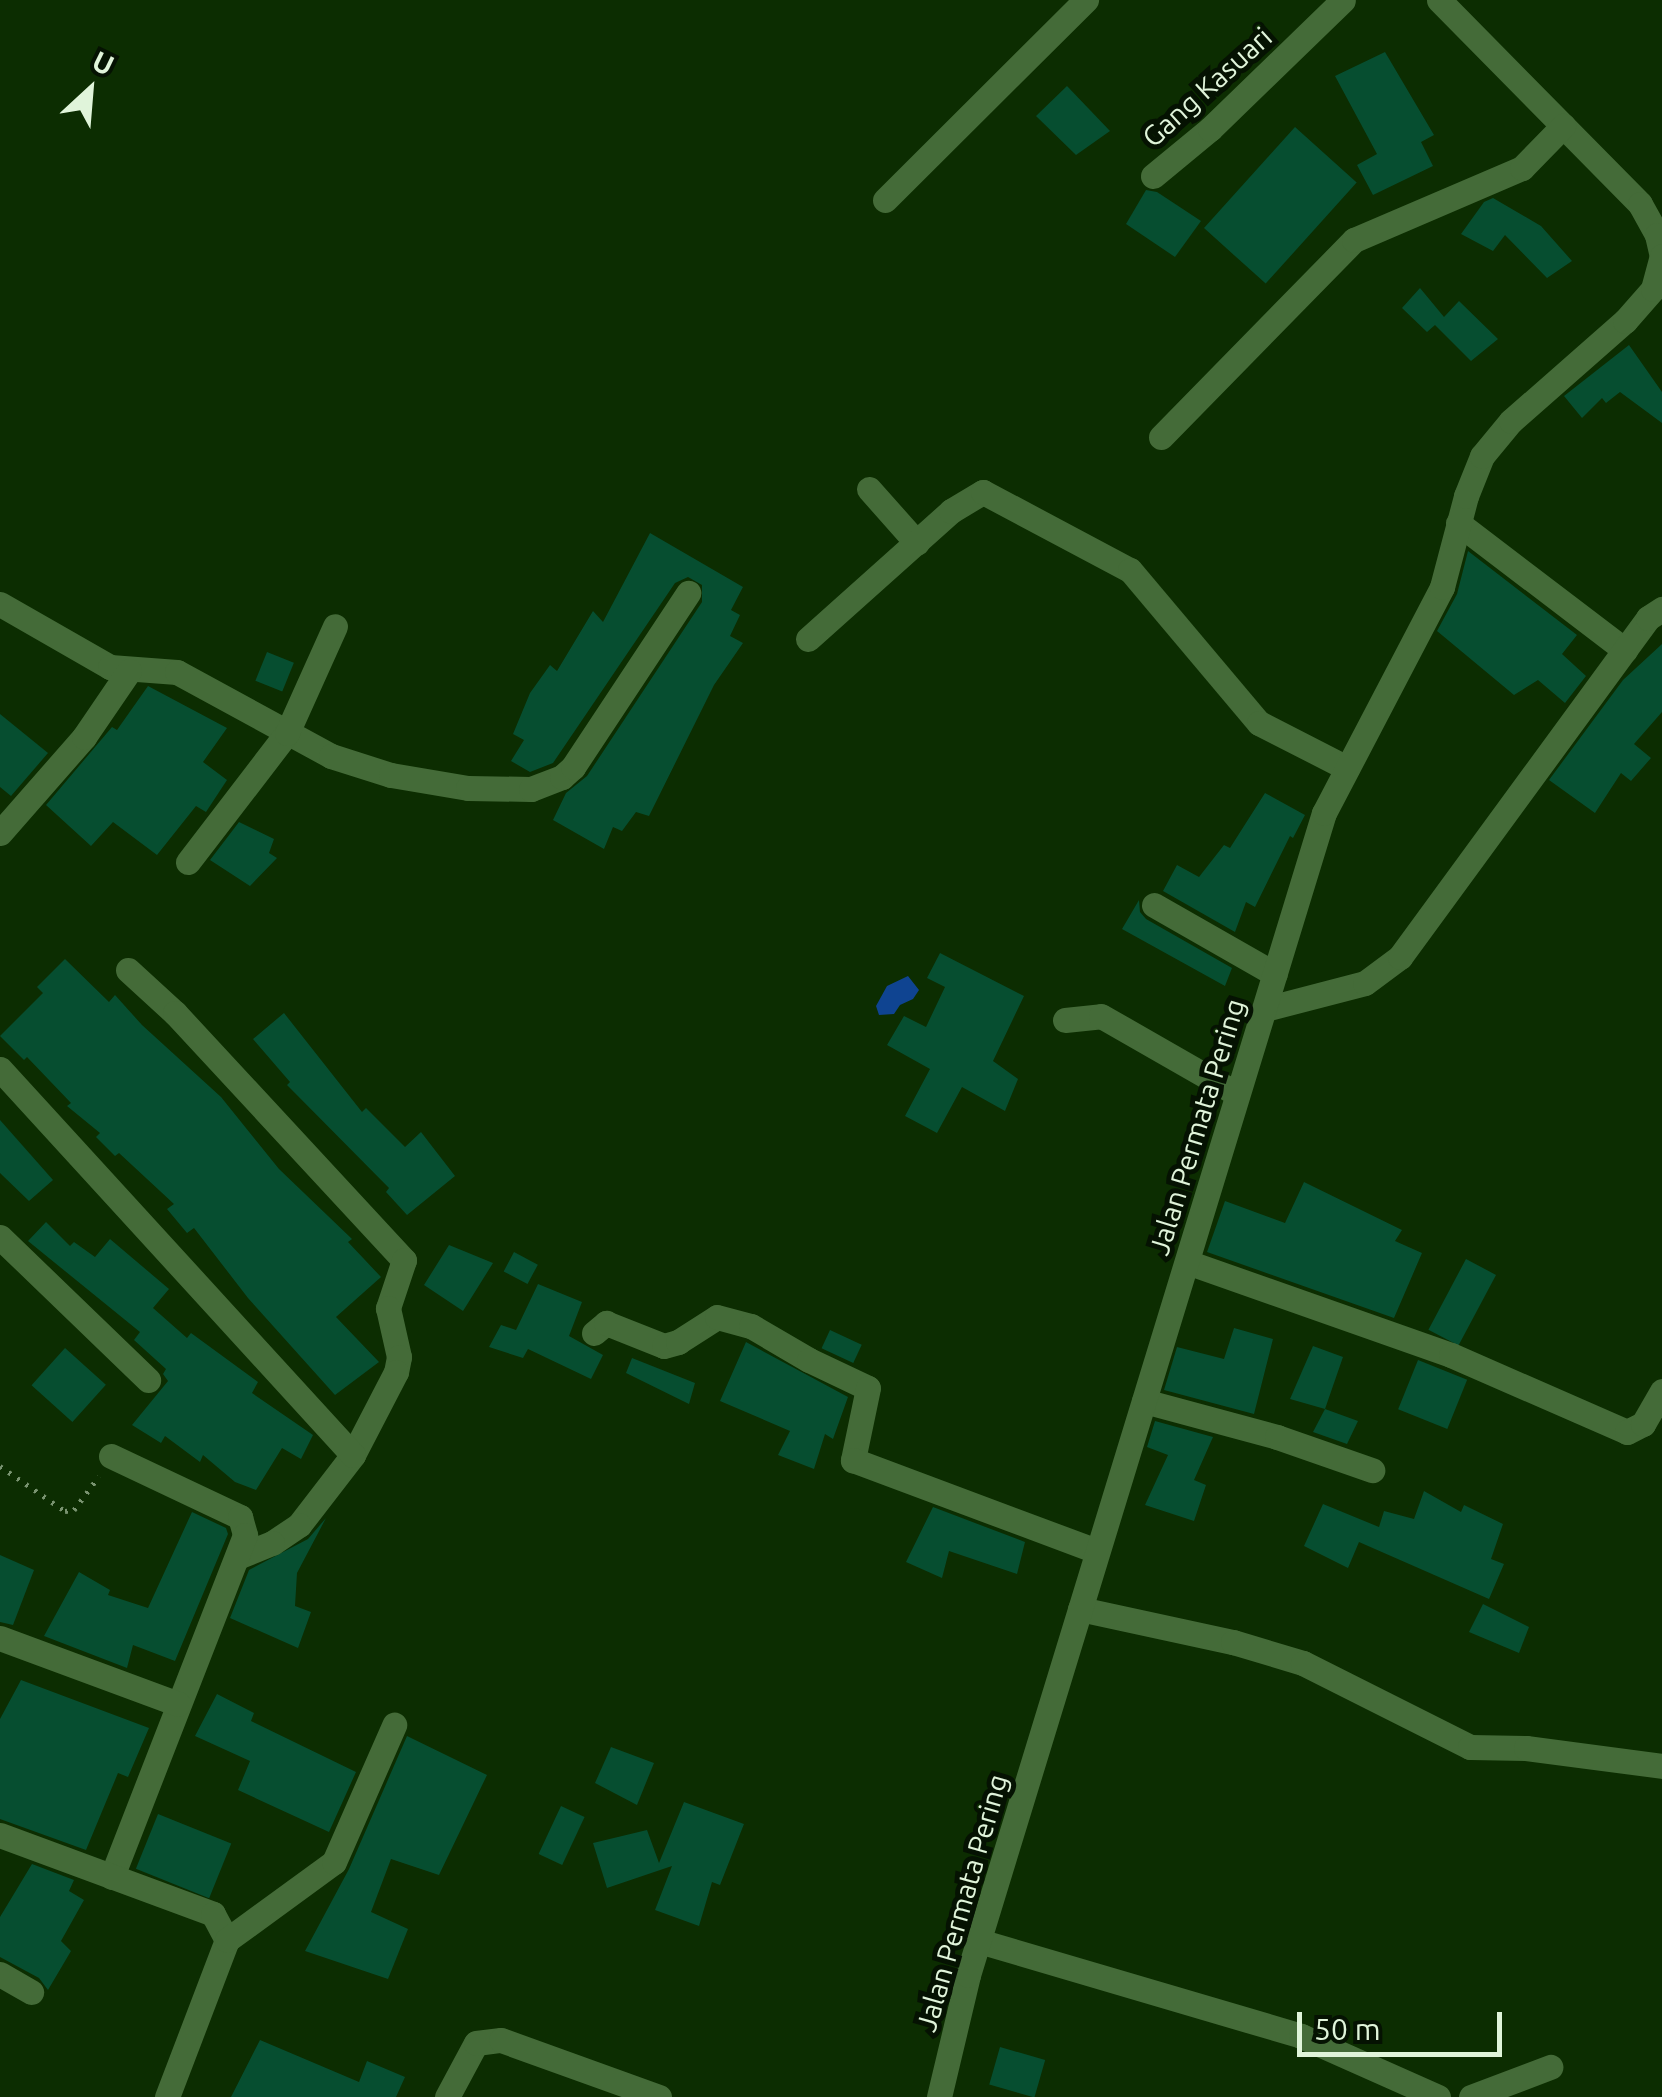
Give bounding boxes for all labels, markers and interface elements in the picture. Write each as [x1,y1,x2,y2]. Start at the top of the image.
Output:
street label: Gang Kasuari [1135,20,1279,154]
north arrow [40,40,140,140]
text: U [88,44,119,81]
street label: Jalan Permata Pering [1142,995,1252,1259]
street label: Jalan Permata Pering [909,1770,1015,2036]
scale bar [1302,1992,1507,2054]
text: 50 m [1314,2012,1381,2046]

